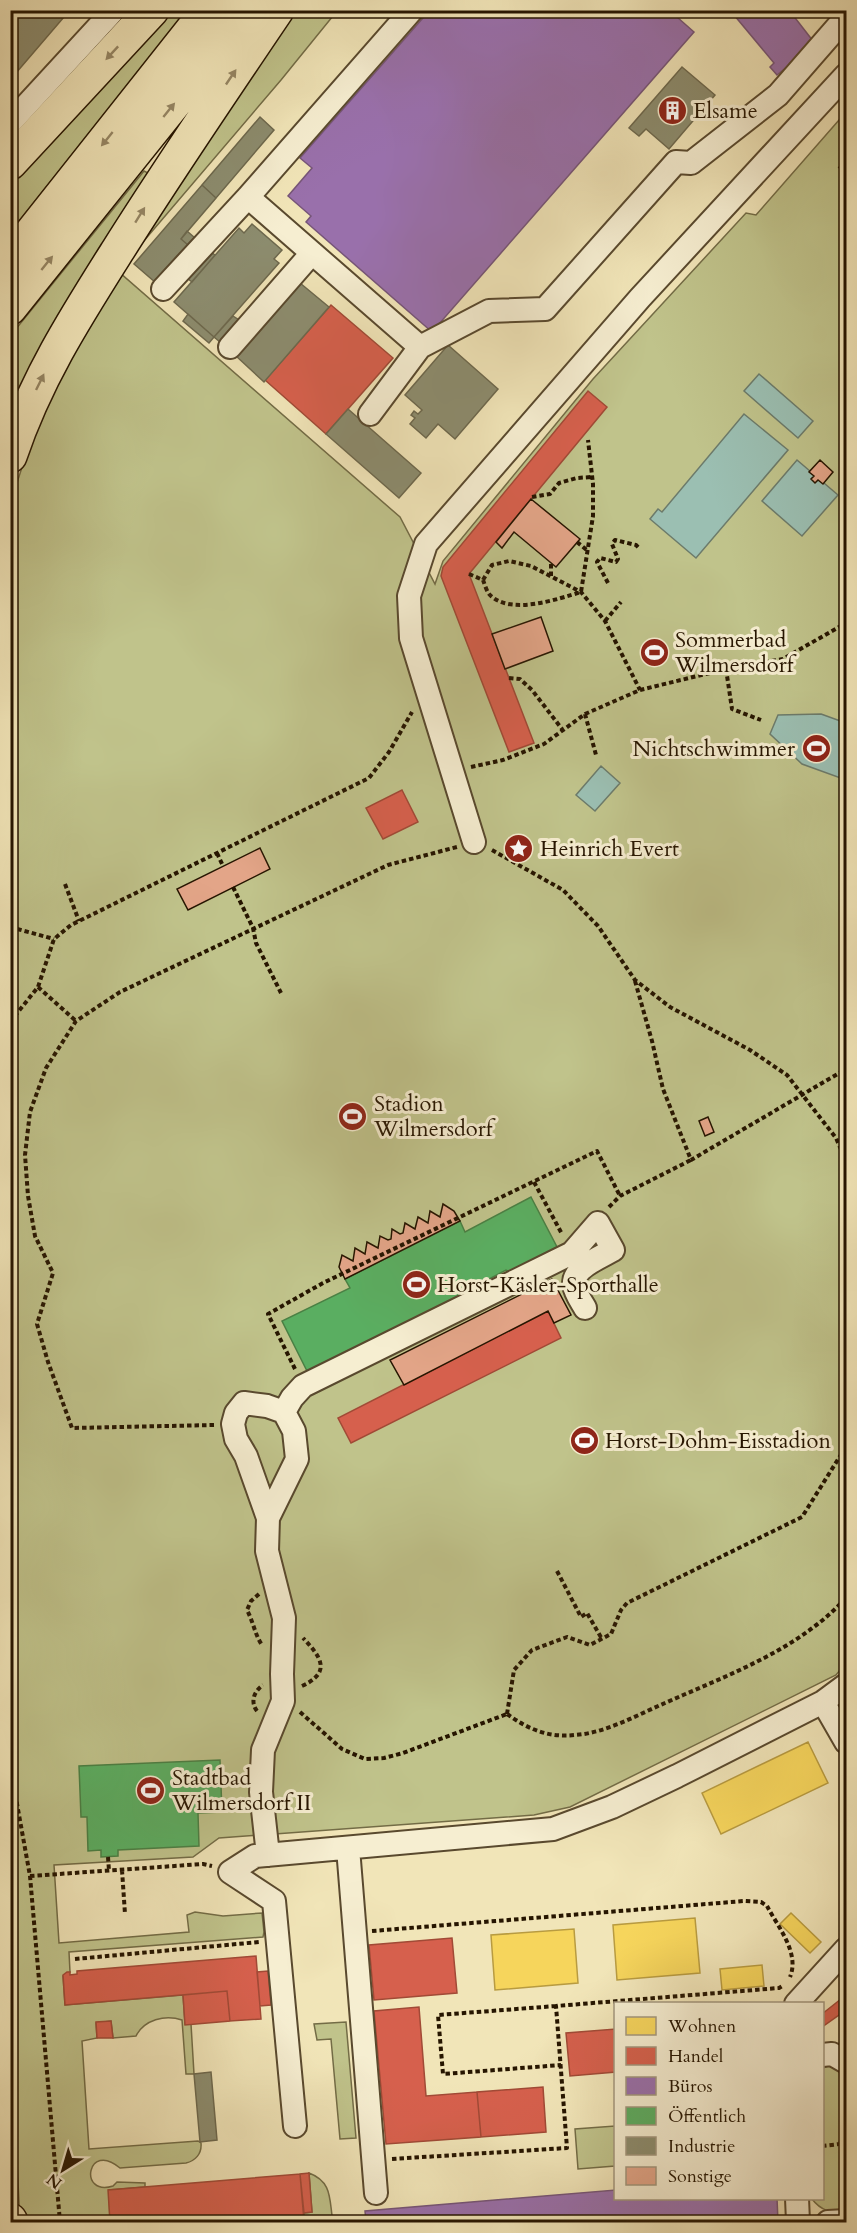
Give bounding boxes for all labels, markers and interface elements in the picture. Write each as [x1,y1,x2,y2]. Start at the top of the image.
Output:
one-way arrow [105,46,119,61]
one-way arrow [225,69,236,85]
building icon: Elsame [656,95,688,127]
place label: Elsame [693,96,758,126]
one-way arrow [162,103,175,118]
one-way arrow [101,131,114,147]
one-way arrow [134,207,145,223]
one-way arrow [41,255,53,270]
one-way arrow [35,373,44,390]
place label: Sommerbad Wilmersdorf [674,625,797,680]
sports icon: Sommerbad Wilmersdorf [638,637,670,669]
sports icon: Nichtschwimmer [800,733,832,765]
place label: Nichtschwimmer [632,734,796,764]
place icon: Heinrich Evert [503,833,535,865]
place label: Heinrich Evert [540,834,679,864]
place label: Stadion Wilmersdorf [373,1089,496,1144]
sports icon: Stadion Wilmersdorf [337,1101,369,1133]
sports icon: Horst-Käsler-Sporthalle [400,1269,432,1301]
place label: Horst-Käsler-Sporthalle [437,1270,659,1300]
sports icon: Horst-Dohm-Eisstadion [568,1425,600,1457]
place label: Horst-Dohm-Eisstadion [605,1426,831,1456]
place label: Stadtbad Wilmersdorf II [171,1763,311,1818]
sports icon: Stadtbad Wilmersdorf II [135,1775,167,1807]
legend [614,2002,824,2200]
text: Wohnen [667,2014,737,2039]
text: Handel [668,2044,724,2069]
text: Büros [668,2074,712,2099]
text: Öffentlich [668,2104,746,2129]
text: Industrie [668,2134,735,2159]
north arrow [33,2140,93,2200]
text: Sonstige [668,2164,732,2189]
text: N [42,2168,67,2194]

